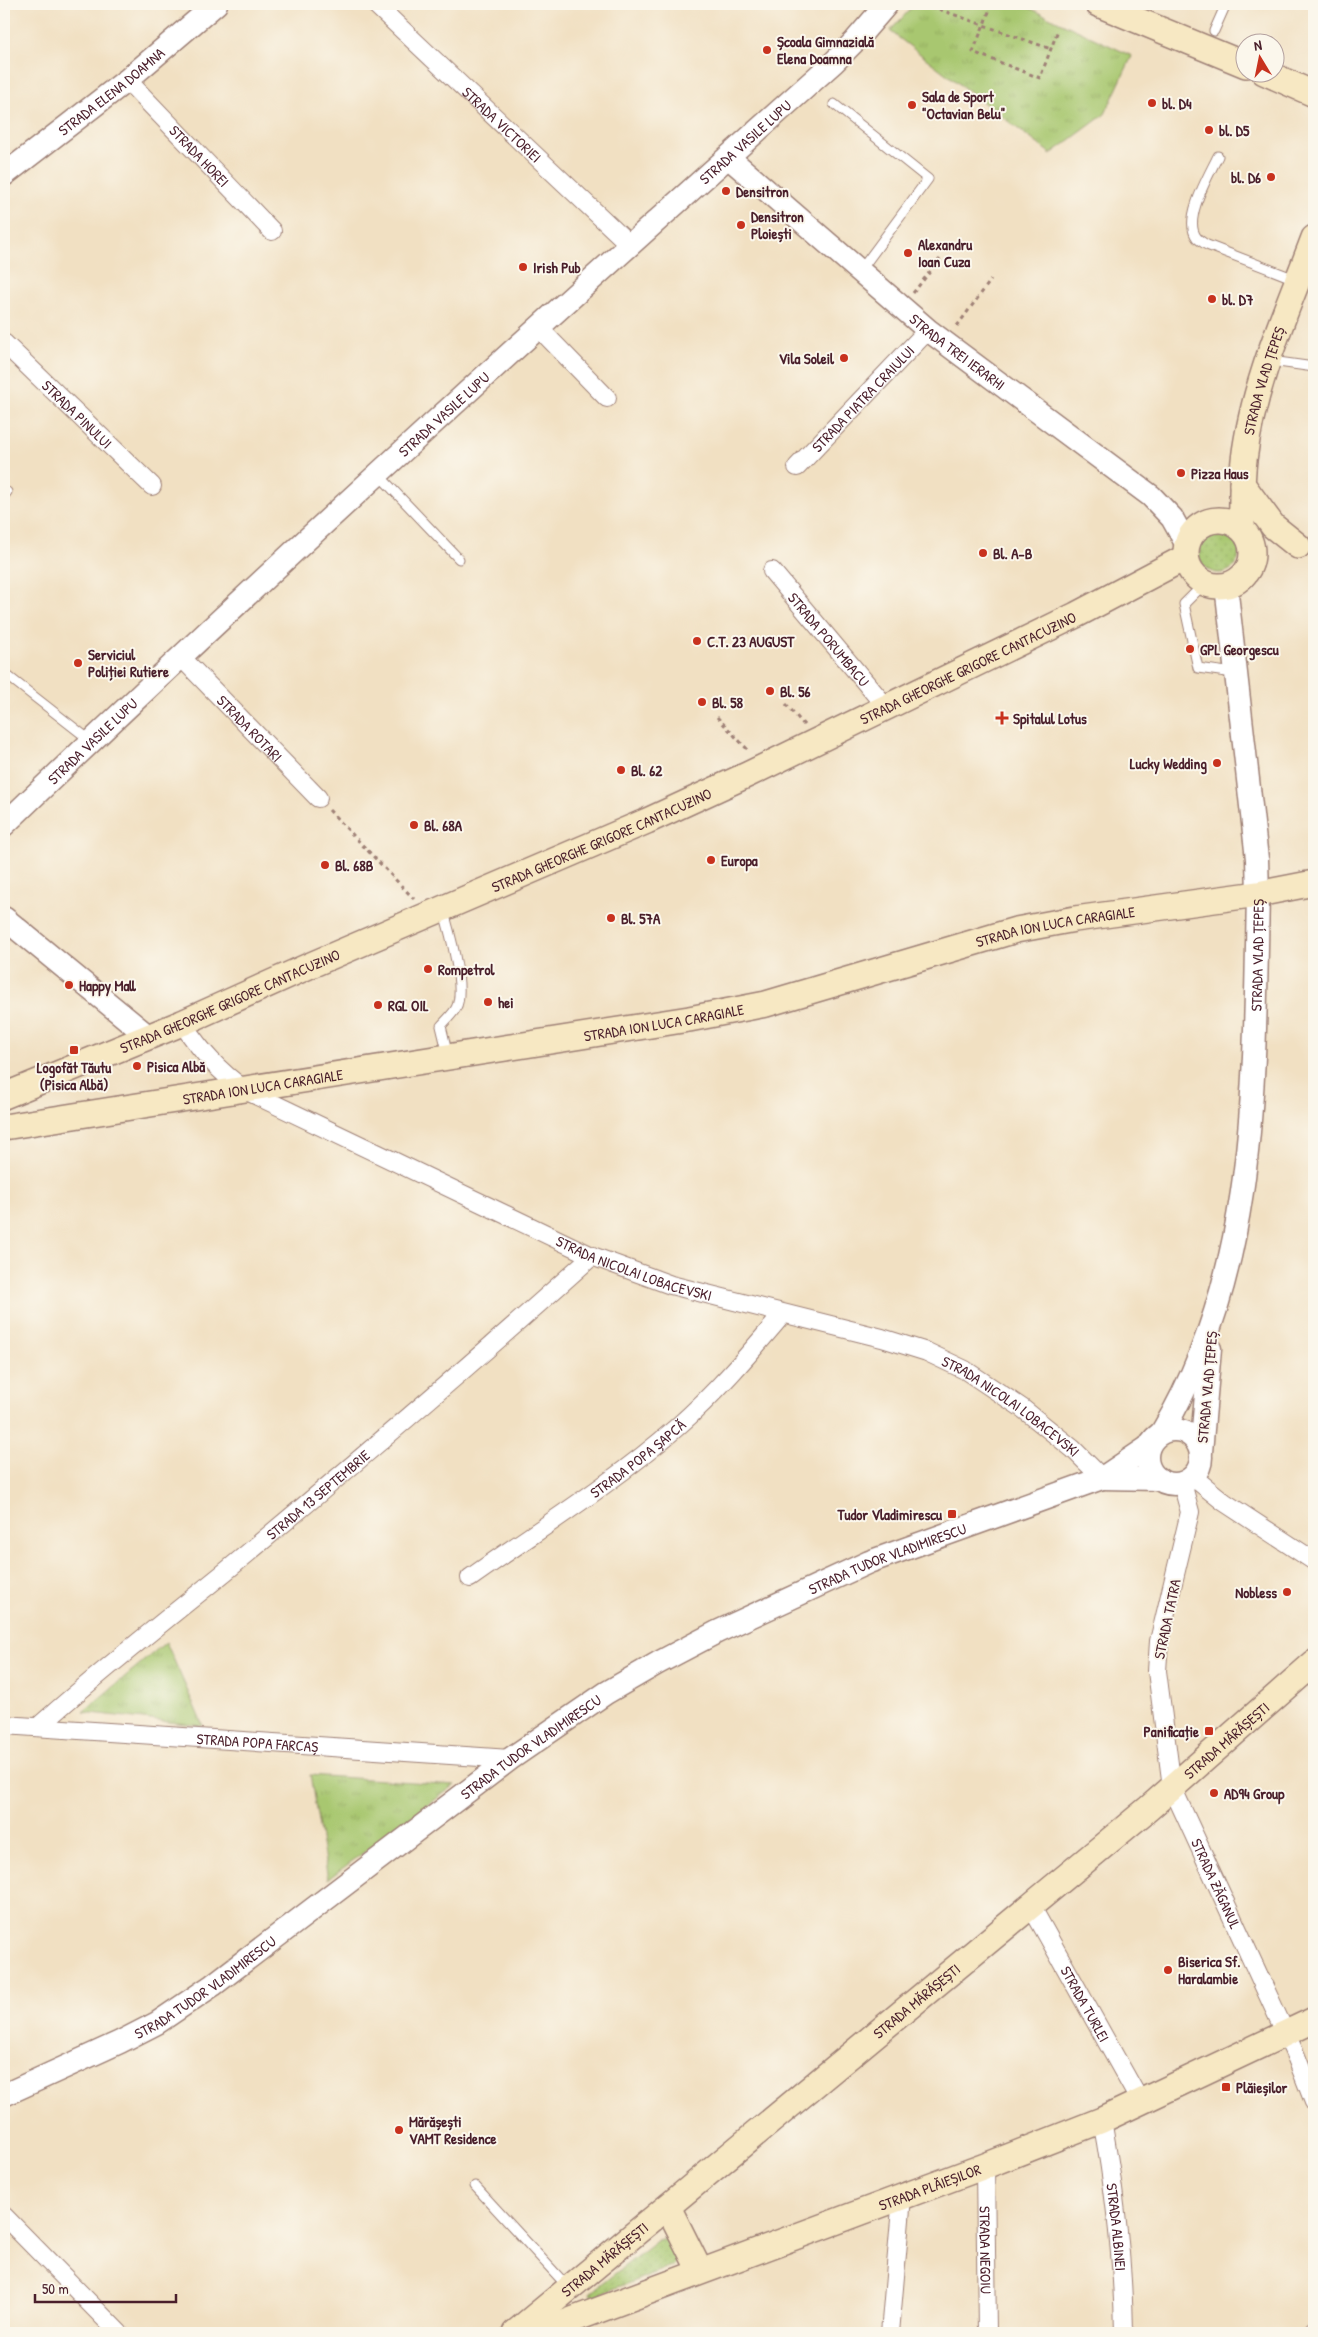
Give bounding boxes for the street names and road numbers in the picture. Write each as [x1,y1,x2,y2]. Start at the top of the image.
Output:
street label: STRADA ELENA DOAMNA [54,42,169,140]
street label: STRADA VICTORIEI [458,82,547,167]
street label: STRADA VASILE LUPU [694,95,796,189]
street label: STRADA HOREI [165,120,234,191]
street label: STRADA TREI IERARHI [905,308,1010,395]
street label: STRADA VLAD ȚEPEȘ [1238,323,1289,437]
street label: STRADA PIATRA CRAIULUI [807,340,919,456]
street label: STRADA VASILE LUPU [393,367,494,461]
street label: STRADA PINULUI [38,375,117,453]
street label: STRADA PORUMBACU [784,588,875,691]
street label: STRADA GHEORGHE GRIGORE CANTACUZINO [856,606,1080,729]
street label: STRADA ROTARI [213,690,287,766]
street label: STRADA VASILE LUPU [42,693,142,789]
street label: STRADA GHEORGHE GRIGORE CANTACUZINO [488,782,715,897]
street label: STRADA VLAD ȚEPEȘ [1245,899,1268,1012]
street label: STRADA ION LUCA CARAGIALE [973,900,1137,952]
street label: STRADA GHEORGHE GRIGORE CANTACUZINO [116,943,343,1058]
street label: STRADA ION LUCA CARAGIALE [582,998,746,1046]
street label: STRADA ION LUCA CARAGIALE [181,1063,345,1109]
street label: STRADA NICOLAI LOBACEVSKI [553,1230,714,1305]
street label: STRADA VLAD ȚEPEȘ [1192,1330,1222,1444]
street label: STRADA NICOLAI LOBACEVSKI [939,1350,1085,1461]
street label: STRADA POPA ȘAPCĂ [585,1414,690,1502]
street label: STRADA 13 SEPTEMBRIE [261,1444,374,1544]
street label: STRADA TUDOR VLADIMIRESCU [805,1517,969,1599]
street label: STRADA TATRA [1148,1576,1186,1661]
street label: STRADA TUDOR VLADIMIRESCU [456,1689,605,1804]
street label: STRADA MĂRĂȘEȘTI [1179,1697,1274,1783]
street label: STRADA POPA FARCAȘ [196,1727,319,1757]
street label: STRADA ZĂGANUL [1187,1835,1247,1932]
street label: STRADA TUDOR VLADIMIRESCU [131,1930,280,2043]
street label: STRADA MĂRĂȘEȘTI [868,1958,964,2043]
street label: STRADA TURLEI [1056,1962,1115,2046]
street label: STRADA PLĂIEȘILOR [876,2158,984,2215]
street label: STRADA ALBINEI [1102,2182,1132,2272]
street label: STRADA NEGOIU [975,2206,997,2294]
street label: STRADA MĂRĂȘEȘTI [556,2217,652,2301]

